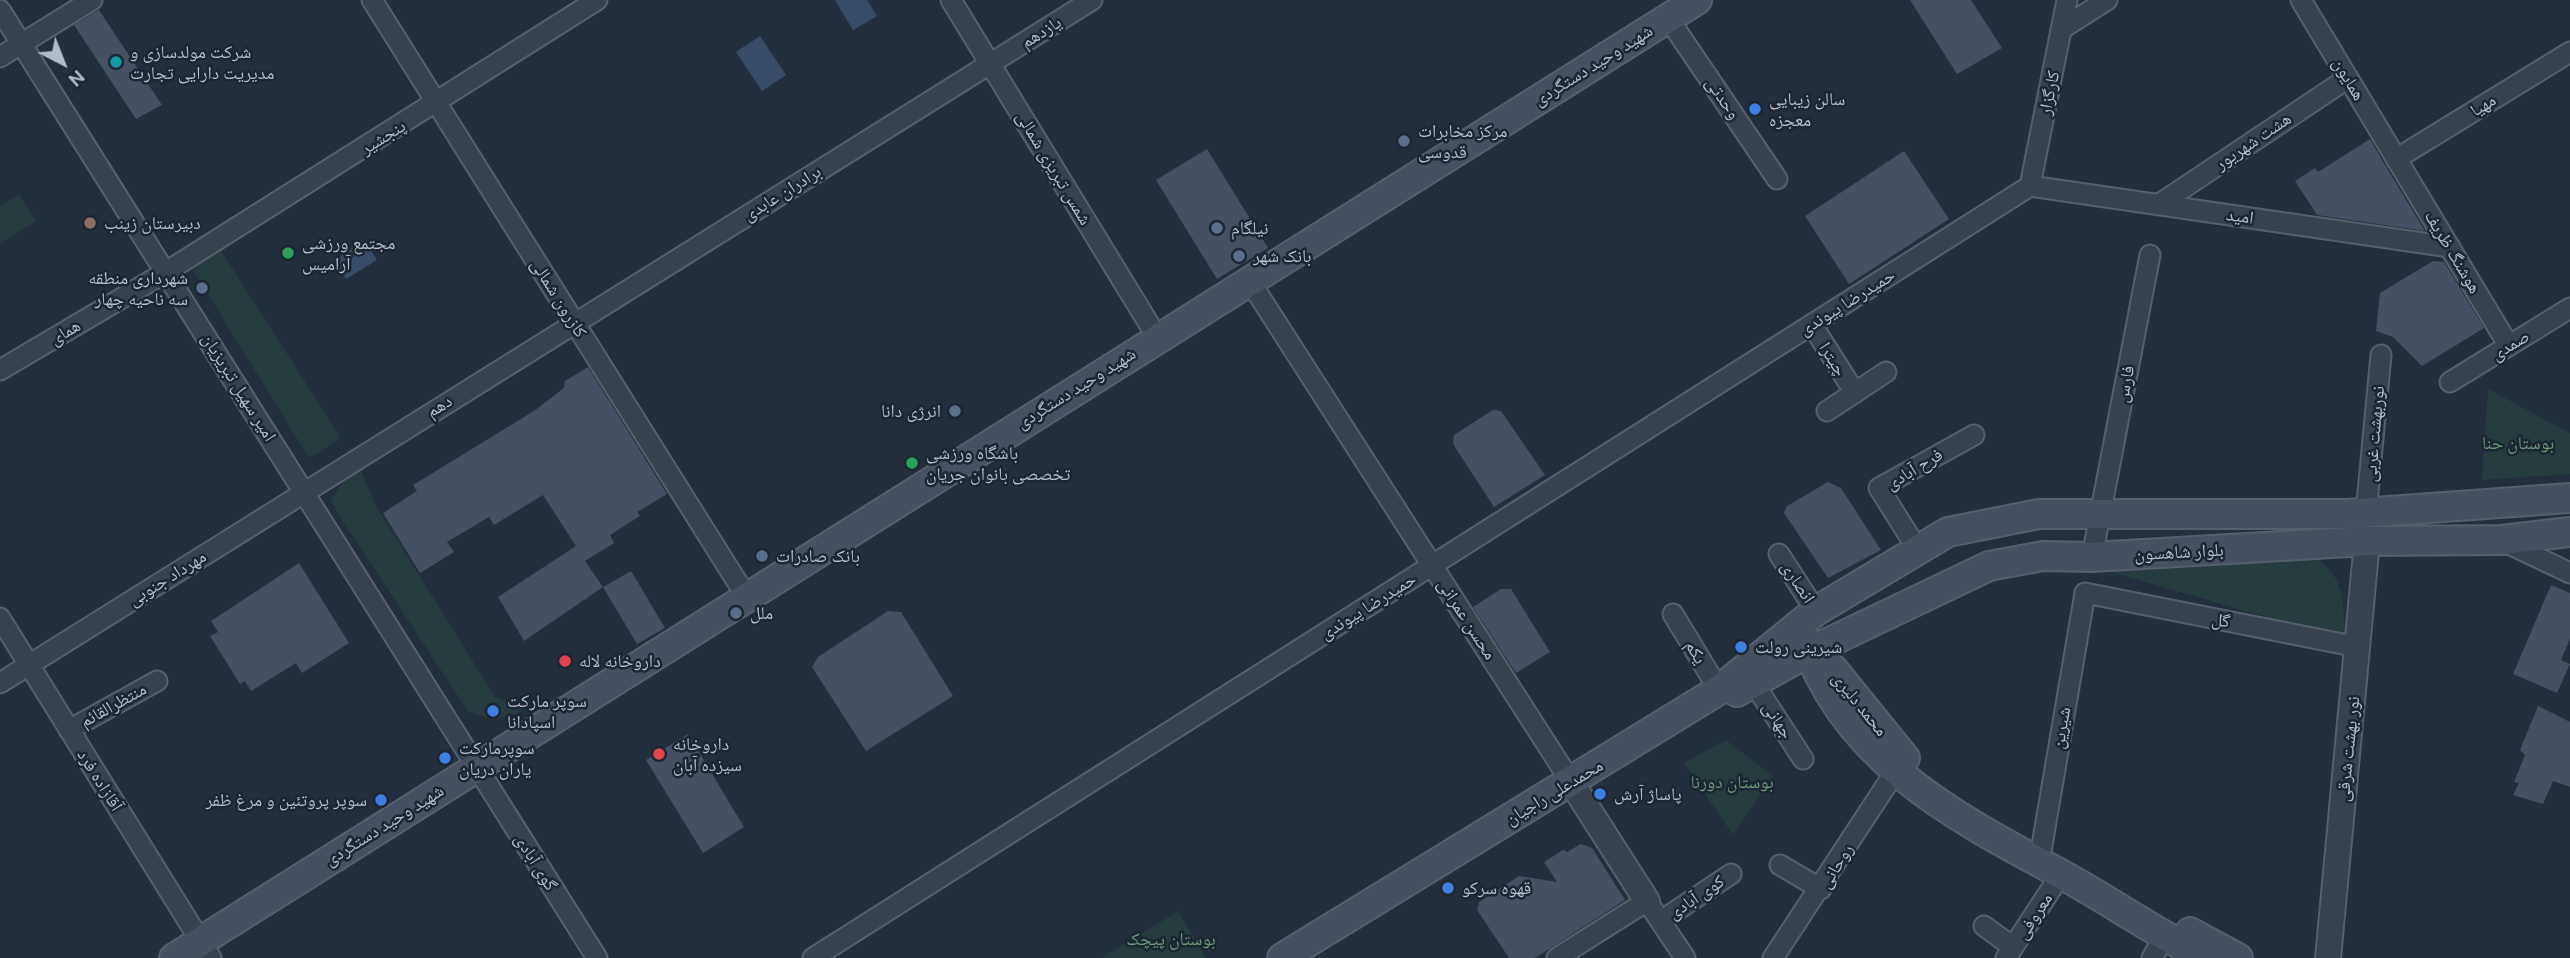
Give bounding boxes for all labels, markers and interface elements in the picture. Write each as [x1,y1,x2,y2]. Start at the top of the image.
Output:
street label: یازدهم [1017,11,1065,53]
street label: شهید وحید دستگردی [1529,20,1657,110]
north arrow [28,28,98,98]
place label: شرکت مولدسازی و مدیریت دارایی تجارت [130,41,274,84]
marker: شرکت مولدسازی و مدیریت دارایی تجارت [108,54,124,70]
street label: همایون [2328,54,2370,104]
text: N [64,66,90,92]
street label: کارگزار [2034,69,2064,117]
street label: وحدتی [1701,73,1745,123]
place label: سالن زیبایی معجزه [1769,88,1845,130]
street label: مهیا [2466,89,2500,121]
marker: سالن زیبایی معجزه [1747,101,1763,117]
street label: شمس تبریزی شمالی [1011,107,1097,229]
street label: هشت شهریور [2211,108,2295,174]
street label: پنجشیر [356,115,410,159]
place label: مرکز مخابرات قدوسی [1418,120,1507,162]
marker: مرکز مخابرات قدوسی [1396,133,1412,149]
street label: برادران عابدی [739,160,825,226]
street label: امید [2225,203,2255,229]
street label: هوشنگ ظریف [2420,207,2486,297]
place label: دبیرستان زینب [104,212,201,234]
marker: دبیرستان زینب [82,215,98,231]
place label: نیلگام [1231,217,1268,239]
marker: نیلگام [1209,220,1225,236]
place label: مجتمع ورزشی آرامیس [302,232,395,274]
marker: مجتمع ورزشی آرامیس [280,245,296,261]
place label: بانک شهر [1253,245,1312,267]
marker: بانک شهر [1231,248,1247,264]
street label: کازرون شمالی [526,255,592,341]
street label: حمیدرضا پیوندی [1795,264,1899,340]
place label: شهرداری منطقه سه ناحیه چهار [88,267,188,310]
marker: شهرداری منطقه سه ناحیه چهار [194,280,210,296]
street label: همای [46,314,84,350]
street label: صمدی [2487,325,2533,365]
street label: امیر سهیل تبریزیان [197,329,281,445]
street label: چیترا [1814,338,1852,380]
street label: شهید وحید دستگردی [1012,343,1140,433]
street label: فارس [2111,364,2139,404]
street label: نوربهشت غربی [2359,385,2389,483]
street label: دهم [422,390,456,422]
place label: انرژی دانا [881,400,941,422]
marker: انرژی دانا [947,403,963,419]
park label: بوستان حنا [2482,432,2554,454]
place label: باشگاه ورزشی تخصصی بانوان جریان [926,442,1070,484]
street label: فرح آبادی [1882,444,1946,494]
marker: باشگاه ورزشی تخصصی بانوان جریان [904,455,920,471]
street label: بلوار شاهسون [2134,539,2224,565]
place label: بانک صادرات [776,545,860,567]
street label: مهرداد جنوبی [124,546,210,610]
marker: بانک صادرات [754,548,770,564]
street label: انصاری [1776,557,1820,607]
street label: حمیدرضا پیوندی [1316,568,1420,644]
street label: محسن عمرانی [1433,574,1501,664]
place label: ملل [750,602,773,624]
marker: ملل [728,605,744,621]
street label: گل [2210,608,2232,632]
street label: یکم [1681,636,1711,668]
place label: شیرینی رولت [1755,636,1842,658]
marker: شیرینی رولت [1733,639,1749,655]
place label: داروخانه لاله [579,650,661,672]
marker: داروخانه لاله [557,653,573,669]
street label: محمد دلیری [1828,668,1892,740]
street label: منتظرالقائم [76,678,150,732]
place label: سوپر مارکت اسپادانا [507,690,587,732]
street label: نور بهشت شرقی [2332,695,2364,803]
street label: جهانی [1758,697,1798,743]
marker: سوپر مارکت اسپادانا [485,703,501,719]
street label: شیرین [2047,705,2075,751]
place label: داروخانه سیزده آبان [673,733,742,776]
place label: سوپرمارکت یاران دریان [459,737,535,780]
street label: آقازاده فرد [73,745,127,815]
marker: داروخانه سیزده آبان [651,746,667,762]
marker: سوپرمارکت یاران دریان [437,750,453,766]
street label: محمدعلی راجیان [1501,754,1607,830]
park label: بوستان دورنا [1690,771,1774,793]
street label: شهید وحید دستگردی [320,780,448,870]
place label: پاساژ آرش [1614,783,1682,805]
marker: پاساژ آرش [1592,786,1608,802]
place label: سوپر پروتئین و مرغ ظفر [206,789,367,811]
marker: سوپر پروتئین و مرغ ظفر [373,792,389,808]
street label: گوی آبادی [510,829,562,895]
street label: روحانی [1814,840,1858,892]
street label: کوی آبادی [1664,870,1728,924]
place label: قهوه سرکو [1462,877,1531,899]
marker: قهوه سرکو [1440,880,1456,896]
street label: معروفی [2011,889,2057,943]
park label: بوستان پیچک [1126,928,1216,950]

